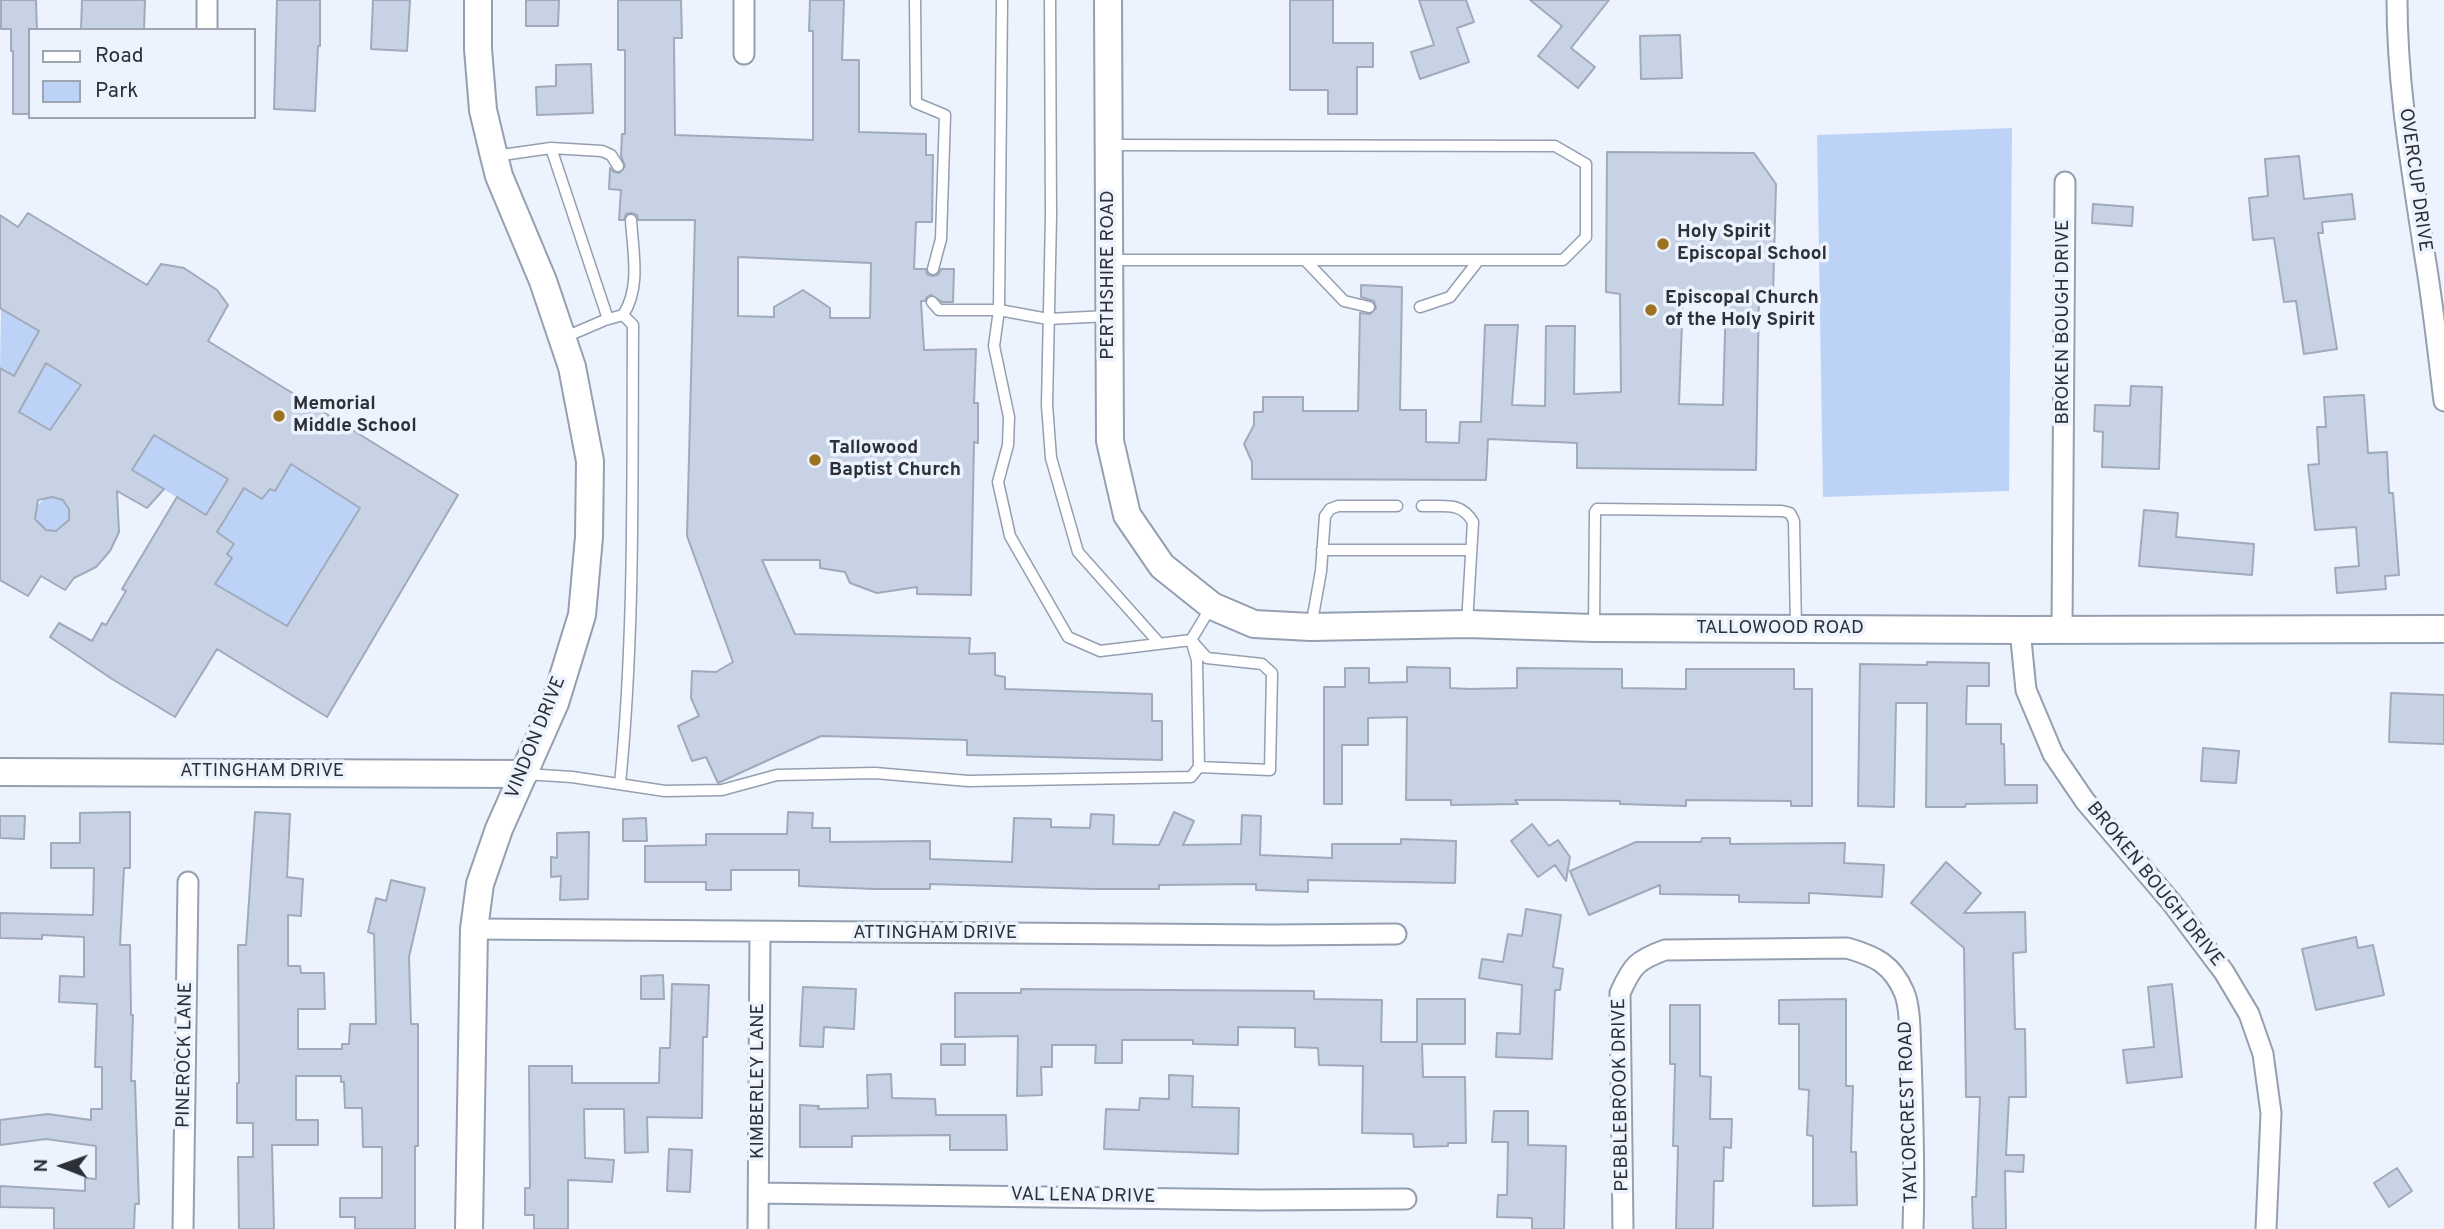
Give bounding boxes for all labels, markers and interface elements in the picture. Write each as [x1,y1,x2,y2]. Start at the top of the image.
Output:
legend [28,28,256,119]
text: Road [95,43,144,70]
text: Park [95,78,138,105]
street label: OVERCUP DRIVE [2393,107,2435,253]
street label: PERTHSHIRE ROAD [1098,190,1120,360]
street label: BROKEN BOUGH DRIVE [2053,220,2075,424]
place label: Holy Spirit Episcopal School [1677,222,1827,266]
marker: Holy Spirit Episcopal School [1655,236,1671,252]
place label: Episcopal Church of the Holy Spirit [1665,288,1819,332]
marker: Episcopal Church of the Holy Spirit [1643,302,1659,318]
place label: Memorial Middle School [293,394,417,438]
marker: Memorial Middle School [271,408,287,424]
place label: Tallowood Baptist Church [829,438,961,482]
marker: Tallowood Baptist Church [807,452,823,468]
street label: TALLOWOOD ROAD [1696,618,1864,640]
street label: VINDON DRIVE [502,673,572,803]
street label: ATTINGHAM DRIVE [180,761,344,783]
street label: BROKEN BOUGH DRIVE [2081,798,2227,972]
street label: ATTINGHAM DRIVE [853,923,1017,945]
street label: PINEROCK LANE [173,982,199,1128]
street label: PEBBLEBROOK DRIVE [1609,998,1635,1192]
street label: KIMBERLEY LANE [748,1003,770,1159]
street label: TAYLORCREST ROAD [1895,1020,1925,1204]
north arrow [28,1131,98,1201]
text: N [30,1159,54,1173]
street label: VAL LENA DRIVE [1010,1184,1156,1210]

